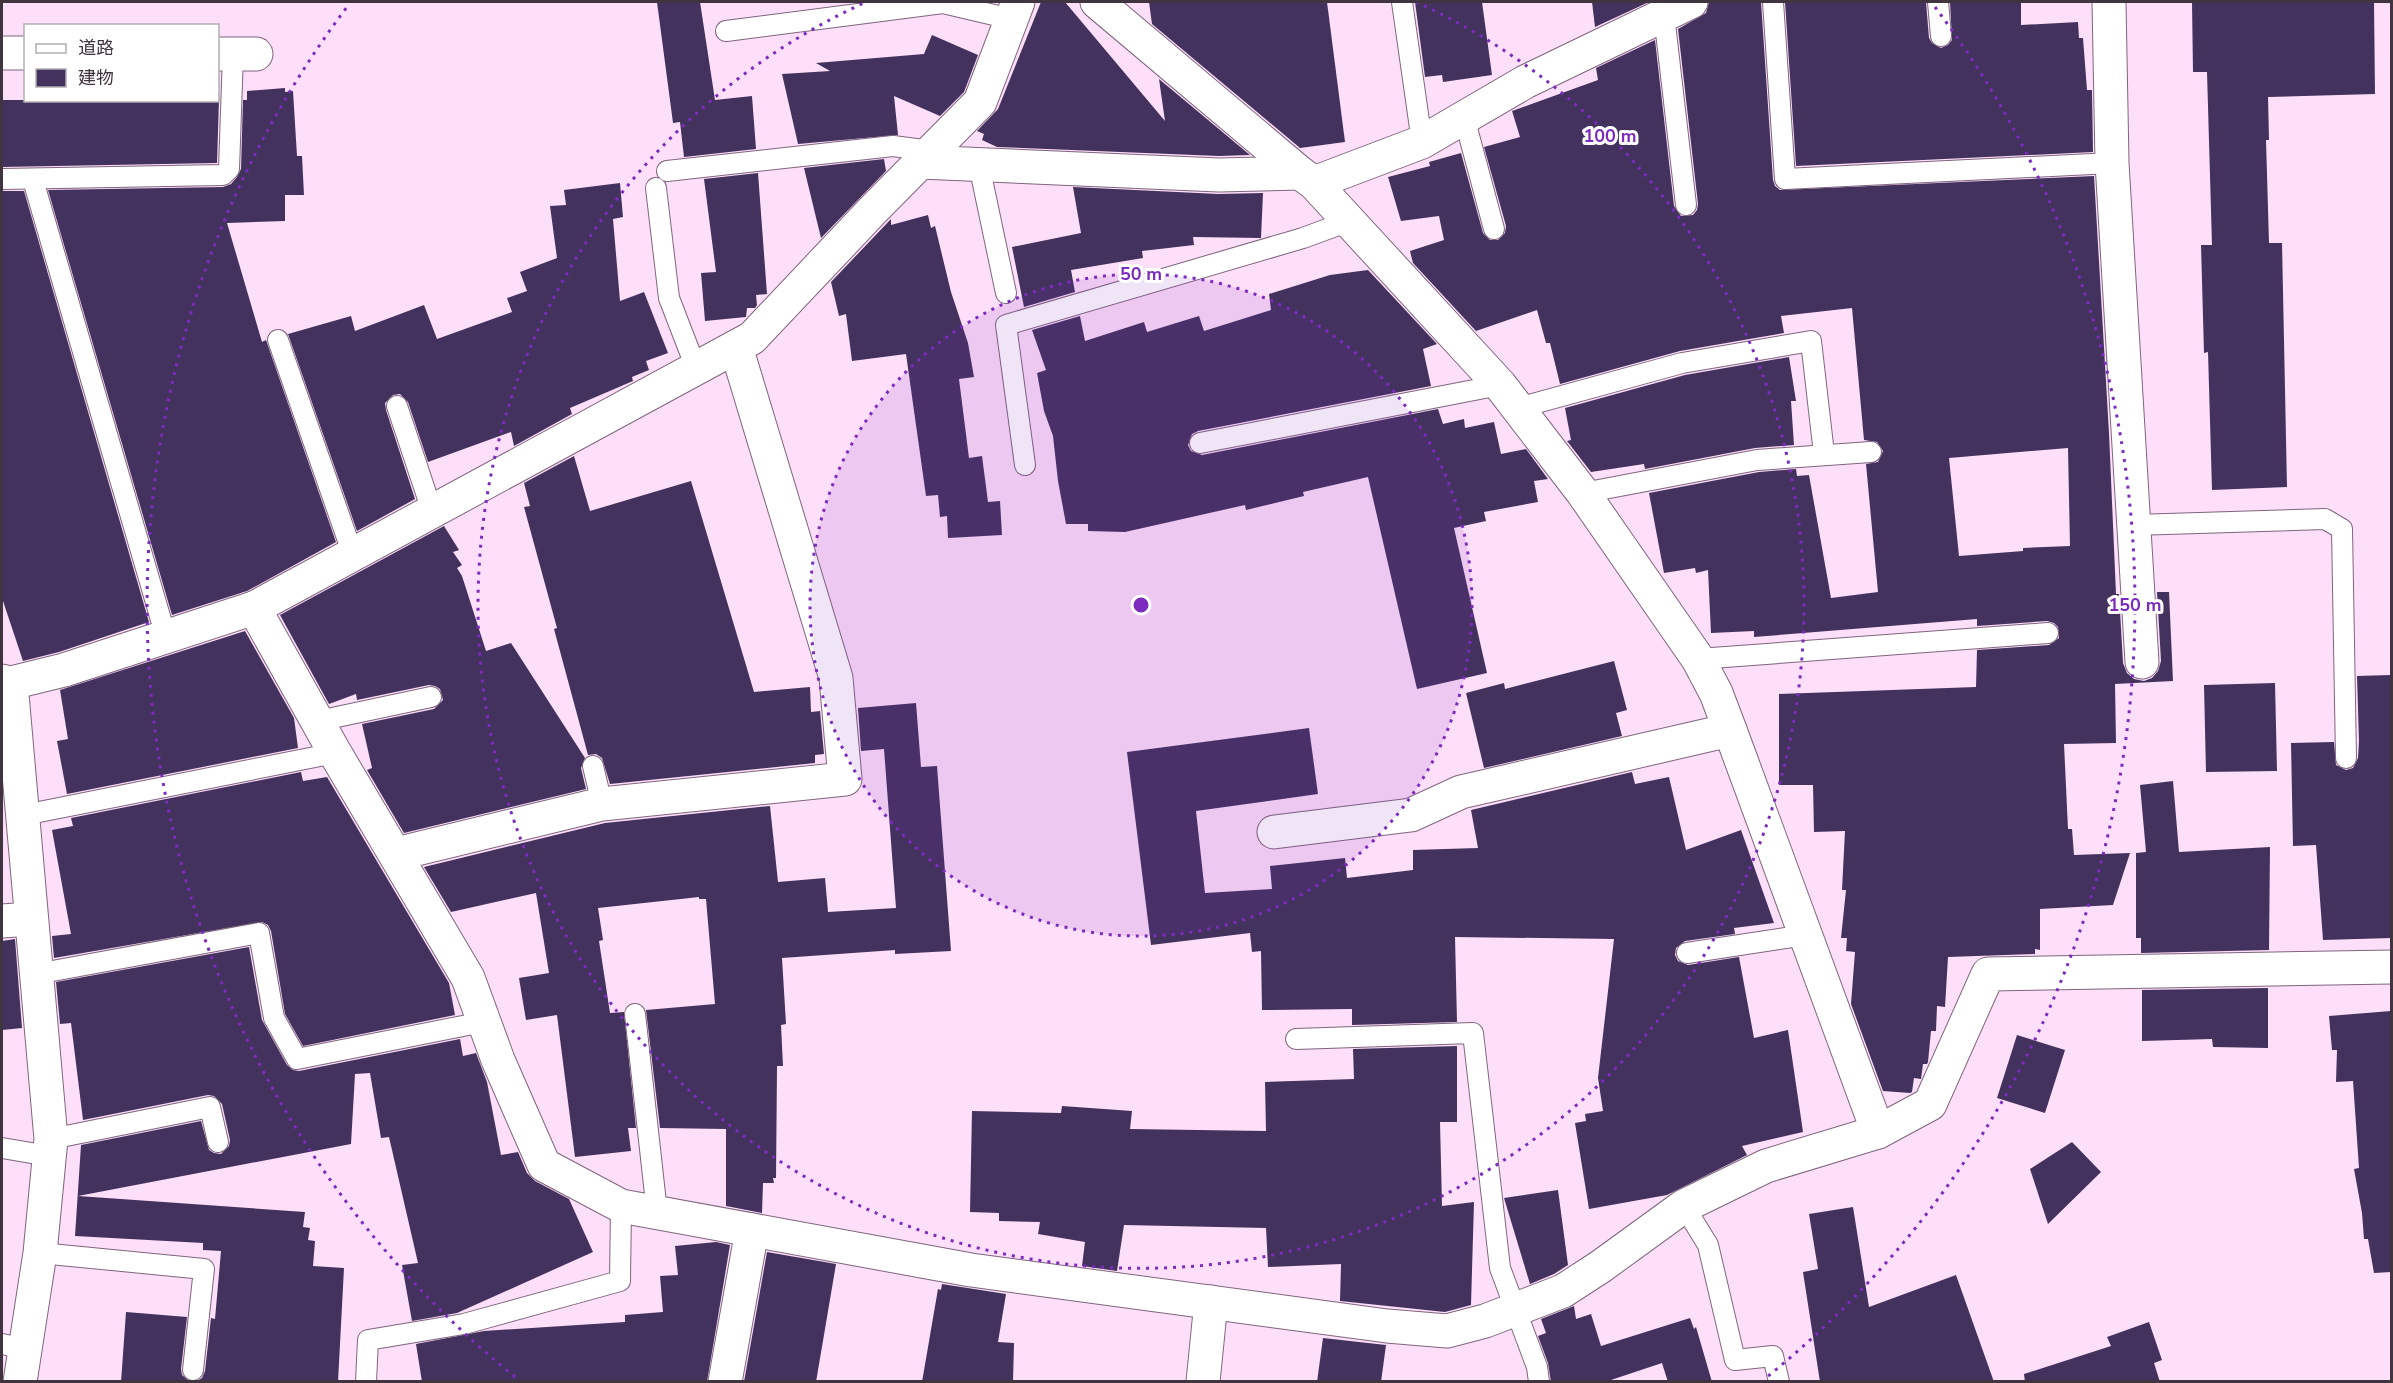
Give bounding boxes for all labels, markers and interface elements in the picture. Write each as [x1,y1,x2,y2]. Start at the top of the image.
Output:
legend [24,24,219,102]
text: 道路 [78,36,114,60]
text: 建物 [78,66,114,90]
text: 100 m [1583,124,1637,148]
text: 50 m [1120,262,1162,286]
text: 150 m [2108,593,2162,617]
centre of rings [1131,595,1151,615]

